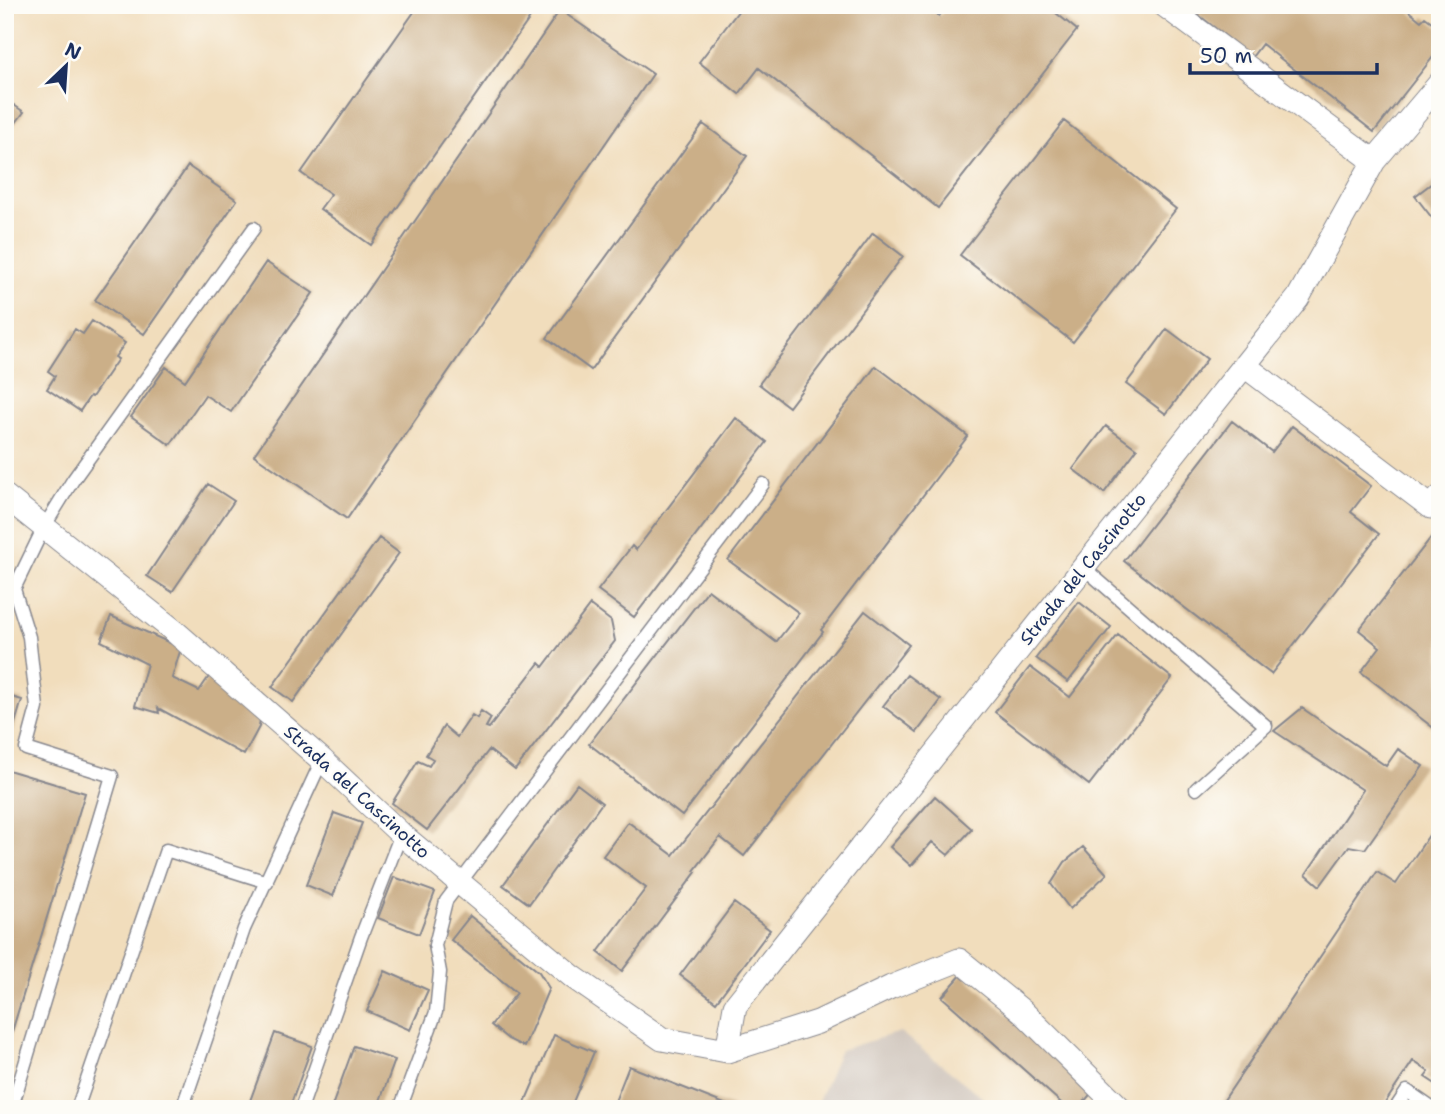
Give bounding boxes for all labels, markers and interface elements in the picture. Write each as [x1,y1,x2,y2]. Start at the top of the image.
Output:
north arrow [32,32,102,102]
scale bar [1190,32,1377,76]
text: N [61,37,85,66]
text: 50 m [1200,42,1253,70]
street label: Strada del Cascinotto [1014,488,1152,650]
street label: Strada del Cascinotto [279,720,435,864]

